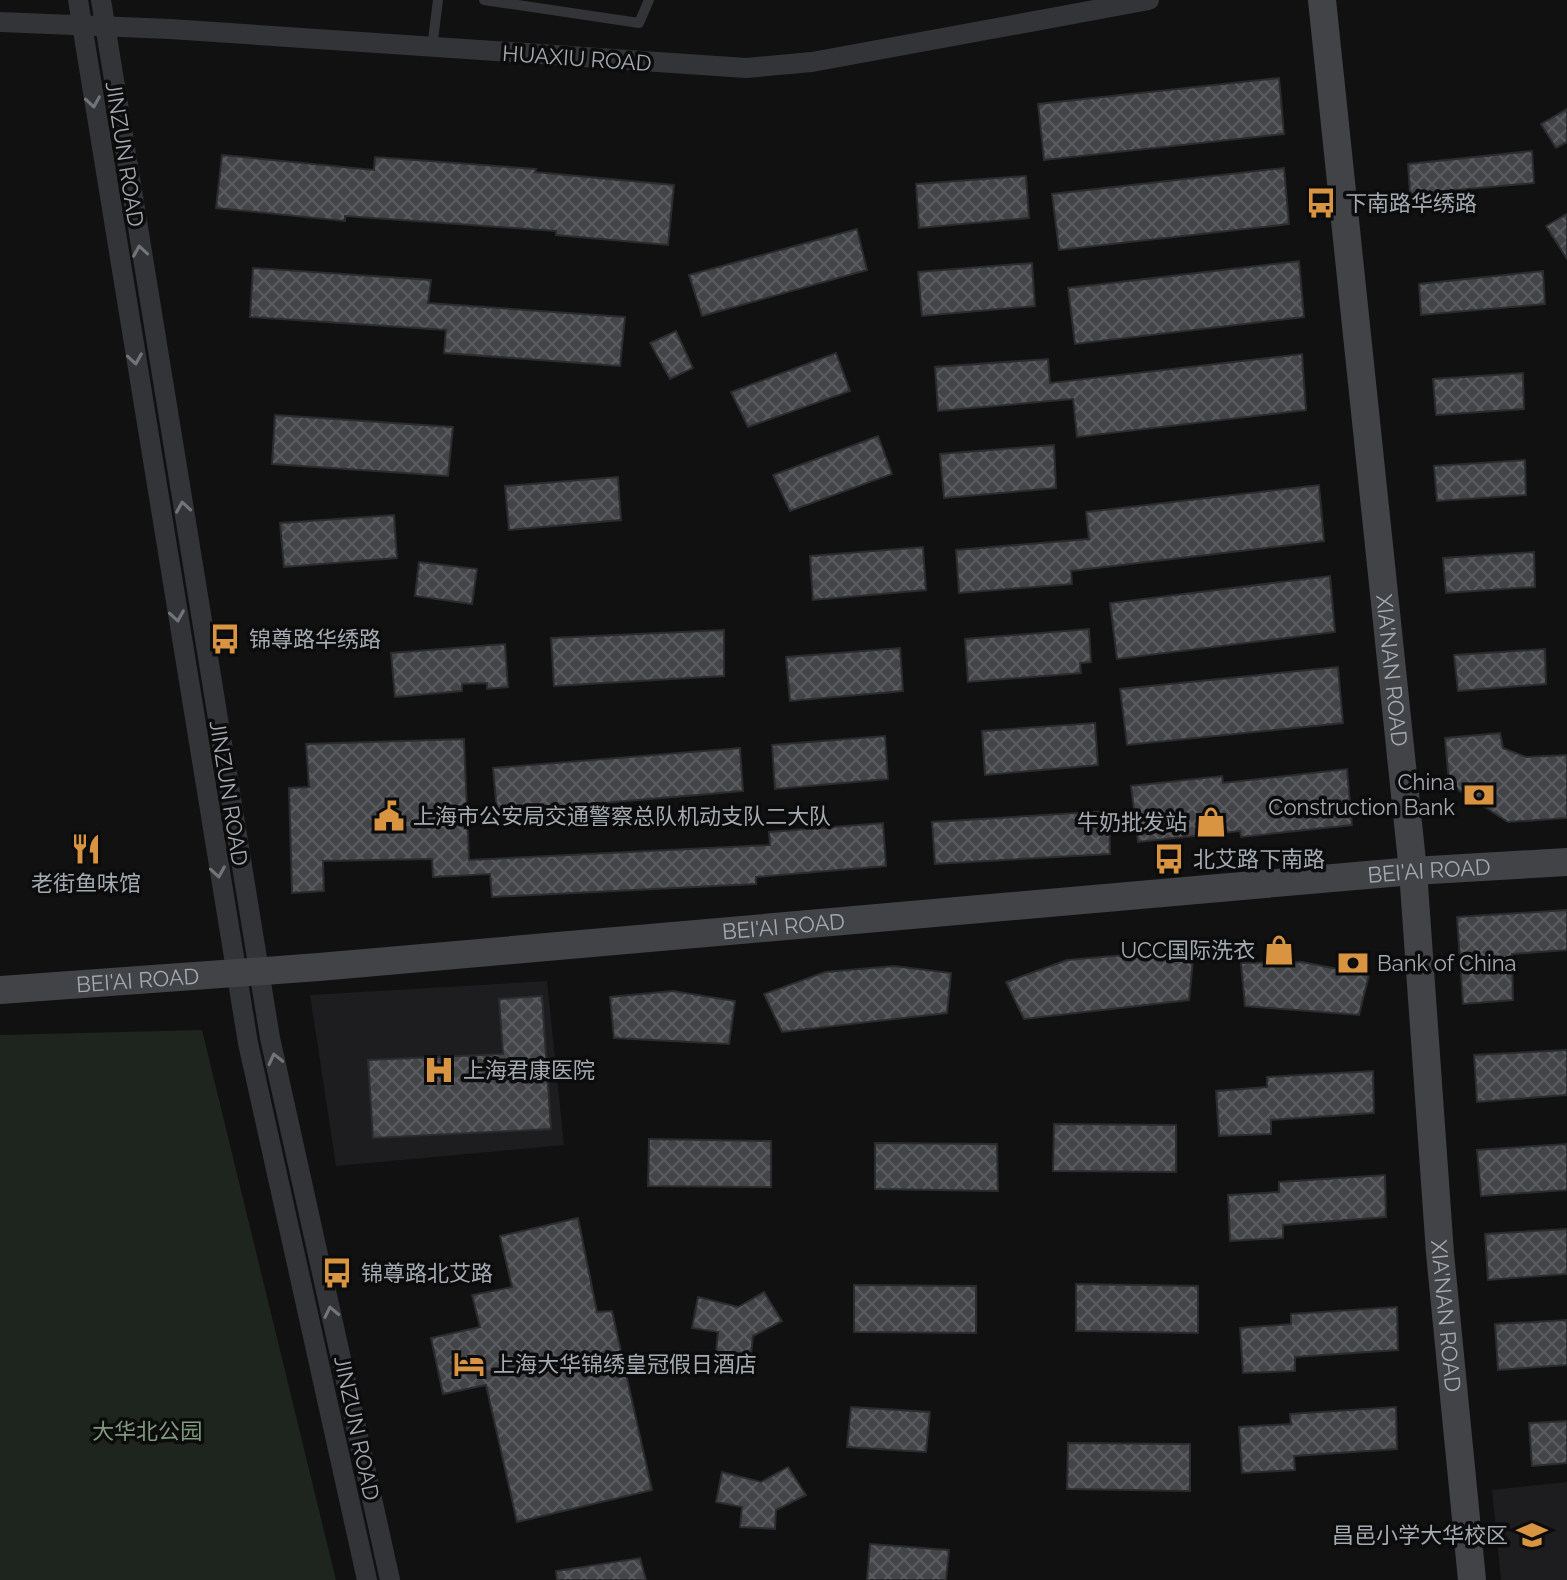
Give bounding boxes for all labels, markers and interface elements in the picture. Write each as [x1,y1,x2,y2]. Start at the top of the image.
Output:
street label: HUAXIU ROAD [501,40,653,76]
street label: JINZUN ROAD [101,79,149,229]
one-way arrow [84,96,101,109]
bus stop icon: 下南路华绣路 [1304,186,1338,220]
place label: 下南路华绣路 [1345,190,1477,216]
one-way arrow [133,244,150,258]
one-way arrow [126,352,143,366]
one-way arrow [175,501,192,514]
street label: XIA'NAN ROAD [1371,593,1413,748]
one-way arrow [167,609,184,622]
bus stop icon: 锦尊路华绣路 [208,622,242,656]
place label: 锦尊路华绣路 [249,626,381,652]
street label: JINZUN ROAD [205,718,253,868]
place label: China Construction Bank [1268,769,1455,820]
bank icon: China Construction Bank [1462,778,1496,812]
public building icon: 上海市公安局交通警察总队机动支队二大队 [372,799,406,833]
place label: 上海市公安局交通警察总队机动支队二大队 [413,803,831,829]
shop icon: 牛奶批发站 [1194,805,1228,839]
place label: 牛奶批发站 [1077,809,1187,835]
restaurant icon: 老街鱼味馆 [69,832,103,866]
bus stop icon: 北艾路下南路 [1152,842,1186,876]
place label: 北艾路下南路 [1193,846,1325,872]
street label: BEI'AI ROAD [1366,853,1491,888]
one-way arrow [209,865,226,879]
place label: 老街鱼味馆 [31,870,141,896]
street label: BEI'AI ROAD [721,908,846,945]
shop icon: UCC国际洗衣 [1262,933,1296,967]
place label: UCC国际洗衣 [1120,937,1255,963]
bank icon: Bank of China [1336,946,1370,980]
place label: Bank of China [1377,950,1517,976]
street label: BEI'AI ROAD [75,963,200,997]
one-way arrow [267,1052,284,1066]
hospital icon: 上海君康医院 [422,1053,456,1087]
place label: 上海君康医院 [463,1057,595,1083]
street label: XIA'NAN ROAD [1426,1239,1467,1393]
bus stop icon: 锦尊路北艾路 [320,1256,354,1290]
place label: 锦尊路北艾路 [361,1260,493,1286]
one-way arrow [323,1306,340,1320]
hotel icon: 上海大华锦绣皇冠假日酒店 [452,1347,486,1381]
place label: 上海大华锦绣皇冠假日酒店 [493,1351,757,1377]
street label: JINZUN ROAD [329,1353,385,1503]
park label: 大华北公园 [92,1418,202,1444]
school or university icon: 昌邑小学大华校区 [1515,1518,1549,1552]
place label: 昌邑小学大华校区 [1332,1522,1508,1548]

